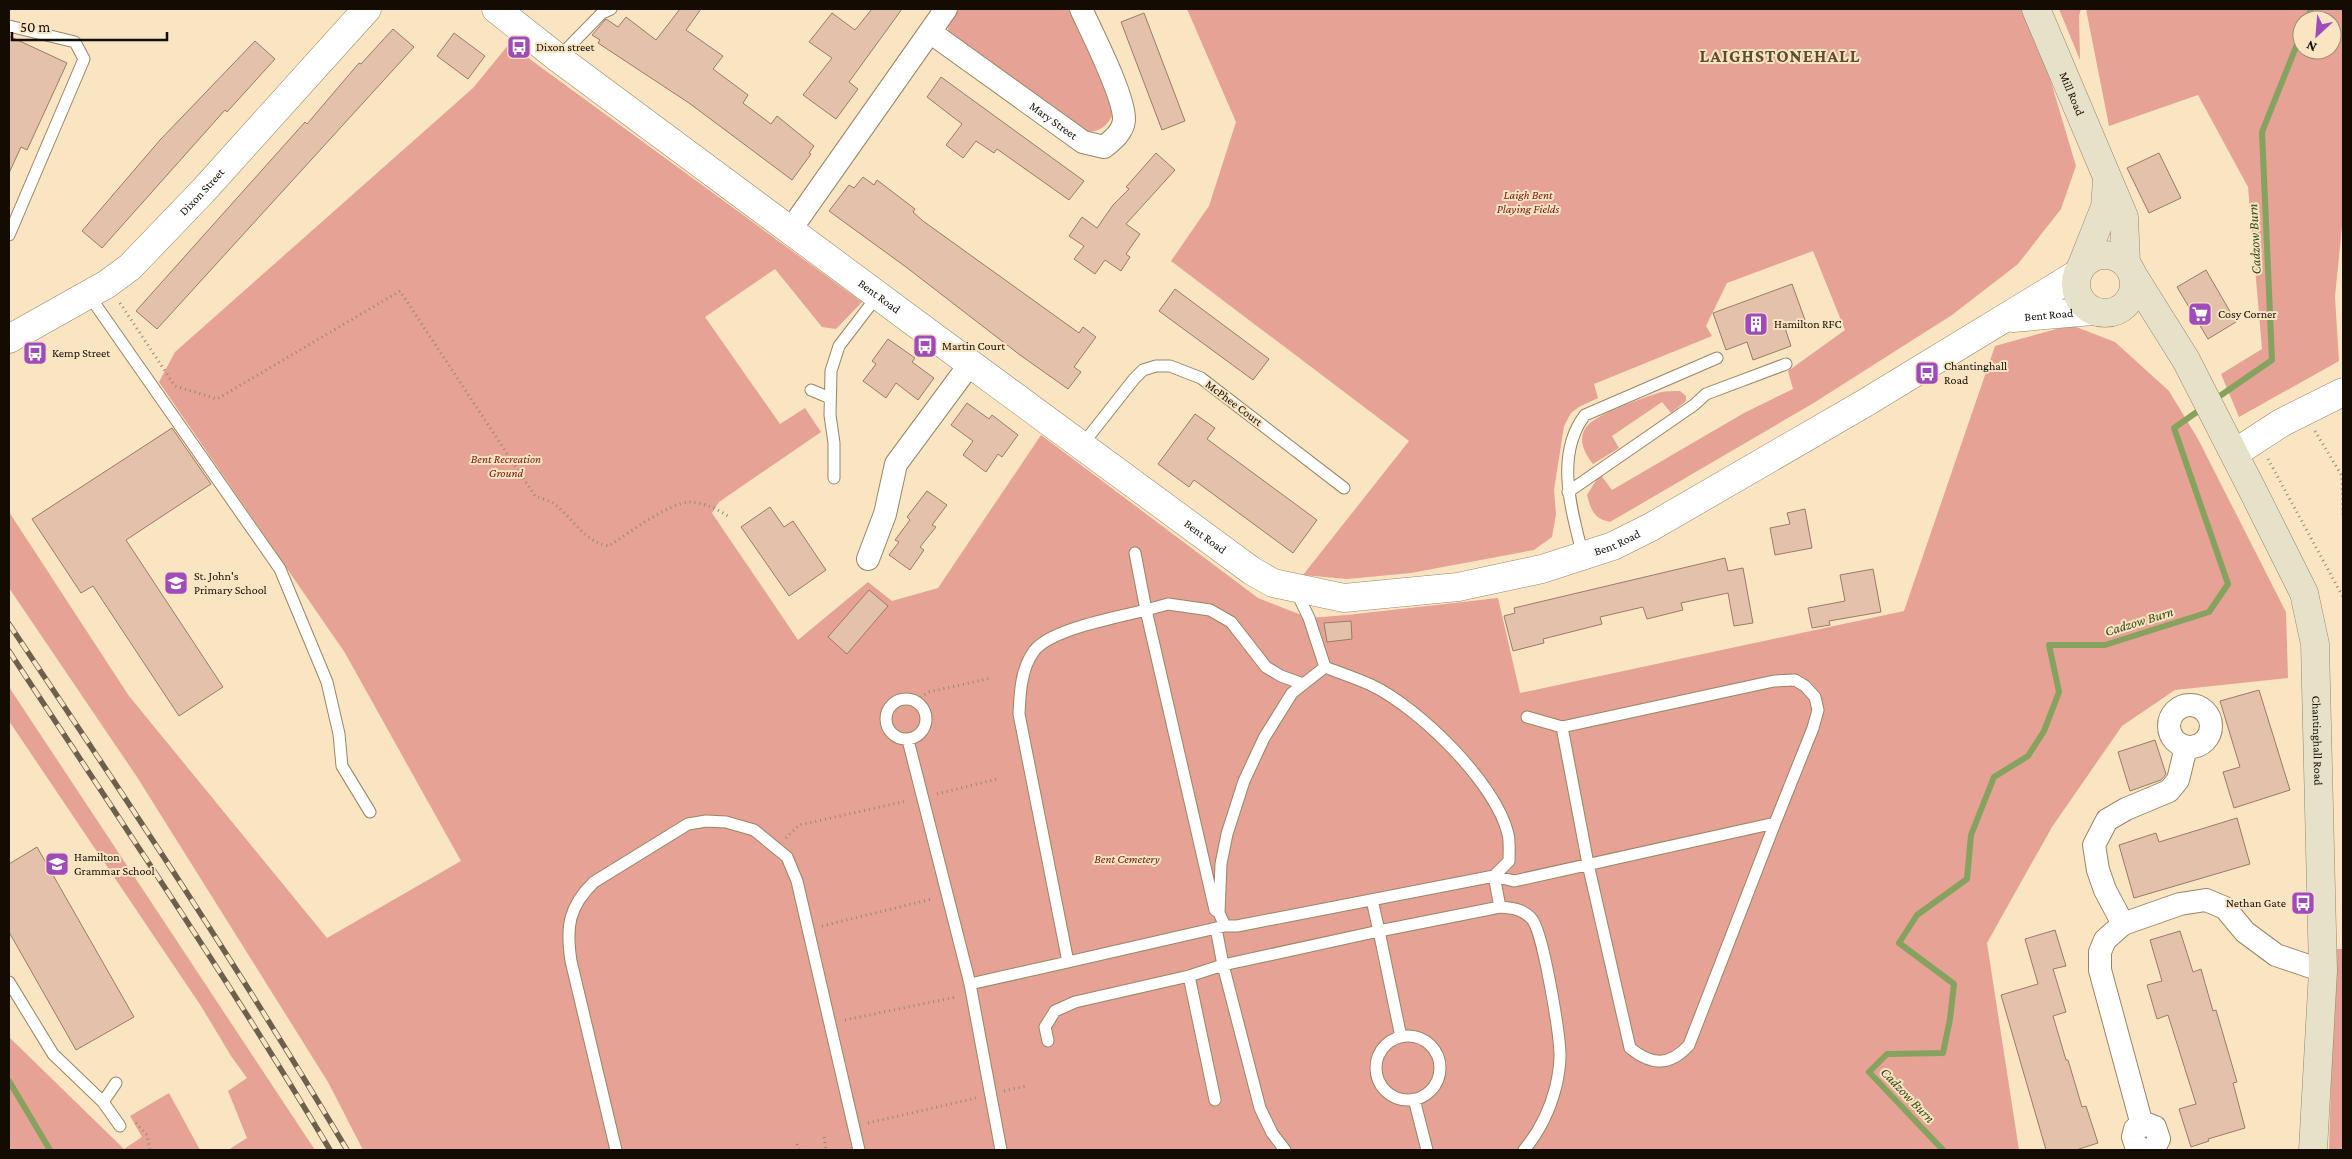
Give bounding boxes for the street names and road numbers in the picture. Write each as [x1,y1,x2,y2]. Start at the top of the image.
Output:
street label: Mill Road [2056,70,2088,118]
street label: Mary Street [1027,99,1081,143]
street label: Dixon Street [176,165,228,218]
street label: Bent Road [855,276,904,317]
street label: Bent Road [2024,306,2074,324]
street label: McPhee Court [1203,377,1266,430]
street label: Bent Road [1181,516,1230,557]
street label: Bent Road [1592,526,1643,559]
street label: Chantinghall Road [2309,696,2325,786]

